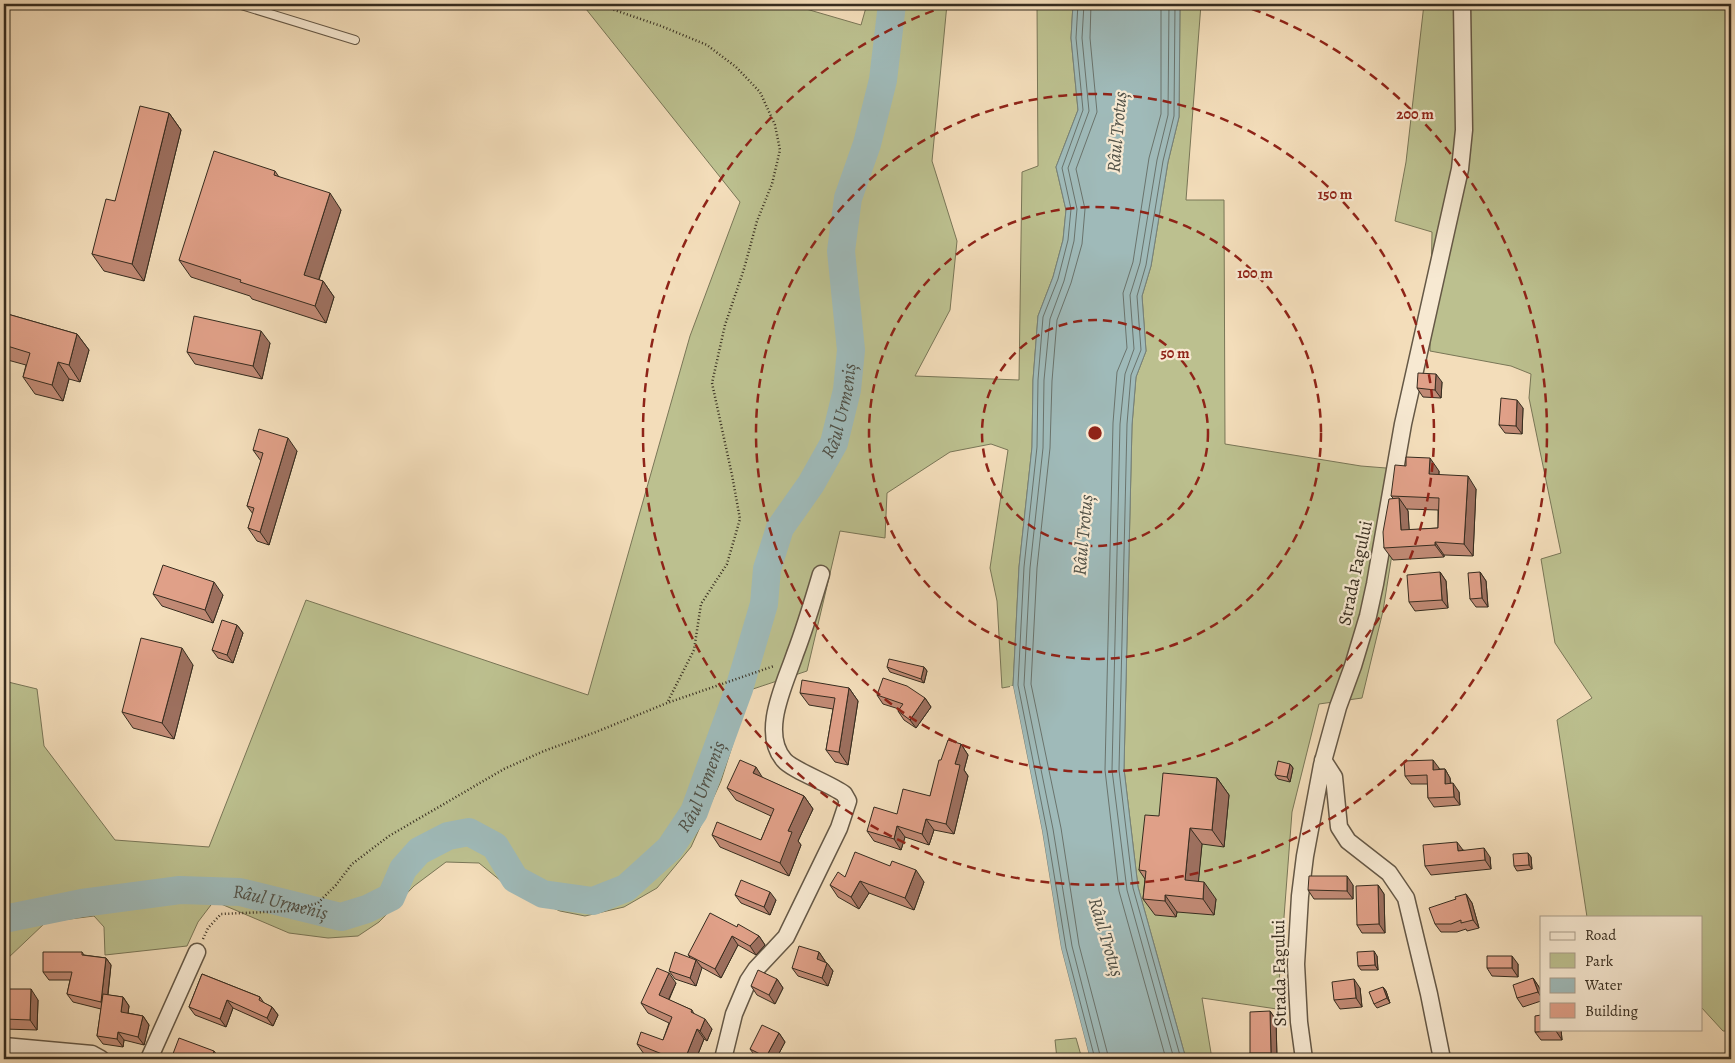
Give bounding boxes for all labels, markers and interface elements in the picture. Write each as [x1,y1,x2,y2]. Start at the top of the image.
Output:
water label: Râul Trotuș [1101,90,1134,174]
text: 200 m [1396,104,1434,124]
text: 150 m [1318,184,1353,204]
text: 100 m [1237,263,1273,283]
text: 50 m [1160,343,1190,363]
water label: Râul Urmeniș [815,362,863,463]
centre of rings [1086,424,1104,442]
water label: Râul Trotuș [1067,493,1100,577]
street label: Strada Fagului [1332,518,1378,628]
water label: Râul Urmeniș [671,737,732,838]
water label: Râul Urmeniș [233,879,331,926]
water label: Râul Trotuș [1082,894,1130,980]
legend [1540,916,1702,1030]
street label: Strada Fagului [1266,919,1292,1027]
text: Road [1585,925,1617,945]
text: Park [1585,951,1614,971]
text: Water [1584,975,1622,995]
text: Building [1585,1001,1638,1021]

